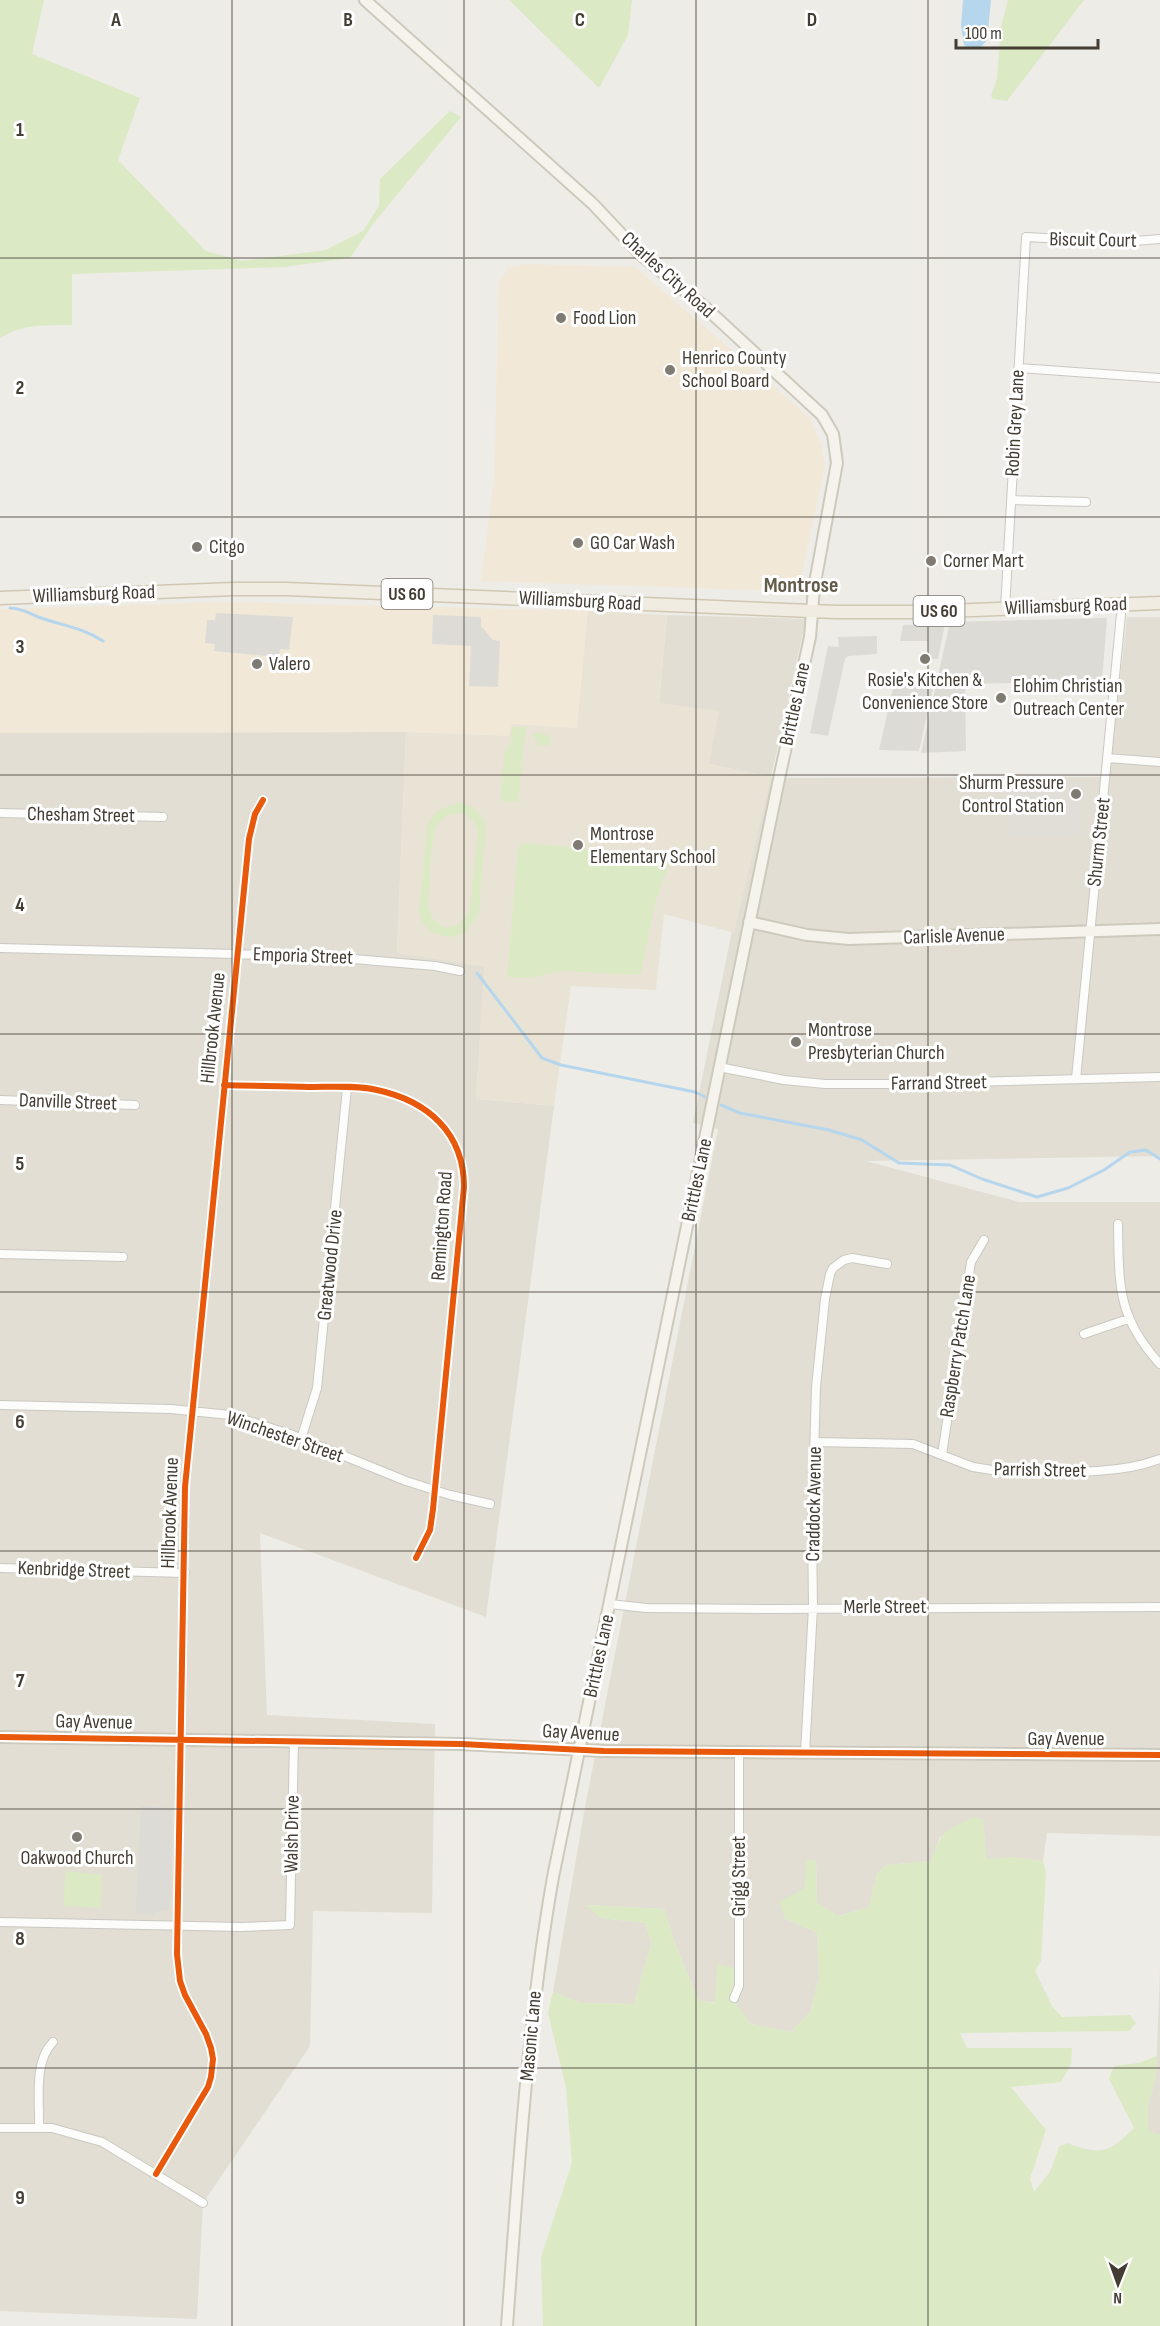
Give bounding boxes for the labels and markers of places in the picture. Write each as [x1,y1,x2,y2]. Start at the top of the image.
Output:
place label: Food Lion [573,306,636,330]
marker: Food Lion [554,311,568,325]
place label: Henrico County School Board [682,346,787,393]
marker: Henrico County School Board [663,363,677,377]
place label: GO Car Wash [590,531,675,555]
place label: Citgo [209,535,245,559]
marker: GO Car Wash [571,536,585,550]
marker: Citgo [190,540,204,554]
place label: Corner Mart [943,549,1024,573]
marker: Corner Mart [924,554,938,568]
place label: Valero [269,652,311,676]
marker: Rosie's Kitchen & Convenience Store [918,652,932,666]
marker: Valero [250,657,264,671]
place label: Rosie's Kitchen & Convenience Store [862,668,988,715]
place label: Elohim Christian Outreach Center [1013,674,1124,721]
marker: Elohim Christian Outreach Center [994,691,1008,705]
place label: Shurm Pressure Control Station [959,771,1064,818]
marker: Shurm Pressure Control Station [1069,787,1083,801]
place label: Montrose Elementary School [590,822,716,869]
marker: Montrose Elementary School [571,838,585,852]
place label: Montrose Presbyterian Church [808,1018,945,1065]
marker: Montrose Presbyterian Church [789,1035,803,1049]
marker: Oakwood Church [70,1830,84,1844]
place label: Oakwood Church [21,1846,133,1870]

